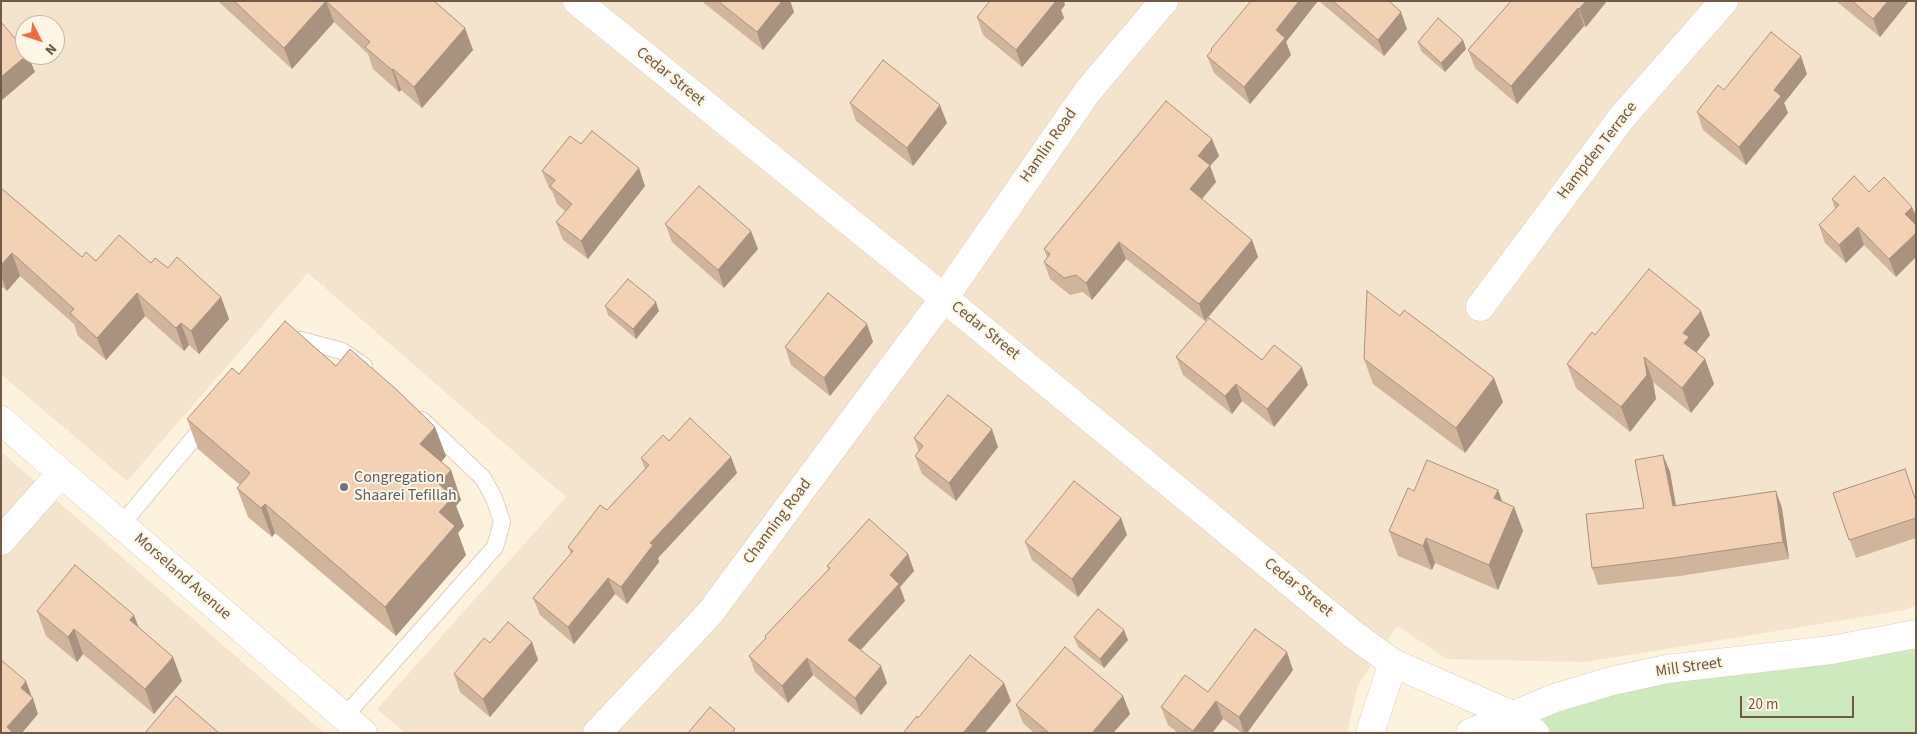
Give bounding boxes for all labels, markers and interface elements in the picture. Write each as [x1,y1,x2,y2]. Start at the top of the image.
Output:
north arrow [15,15,65,65]
text: N [40,39,61,59]
street label: Cedar Street [632,43,708,111]
street label: Hampden Terrace [1554,98,1642,204]
street label: Hamlin Road [1016,105,1082,187]
street label: Cedar Street [947,297,1023,365]
place label: Congregation Shaarei Tefillah [354,468,457,506]
street label: Channing Road [740,476,816,568]
marker: Congregation Shaarei Tefillah [338,481,350,493]
street label: Morseland Avenue [129,529,235,625]
street label: Cedar Street [1260,554,1336,622]
street label: Mill Street [1654,654,1724,682]
scale bar [1742,686,1856,718]
text: 20 m [1748,694,1778,715]

